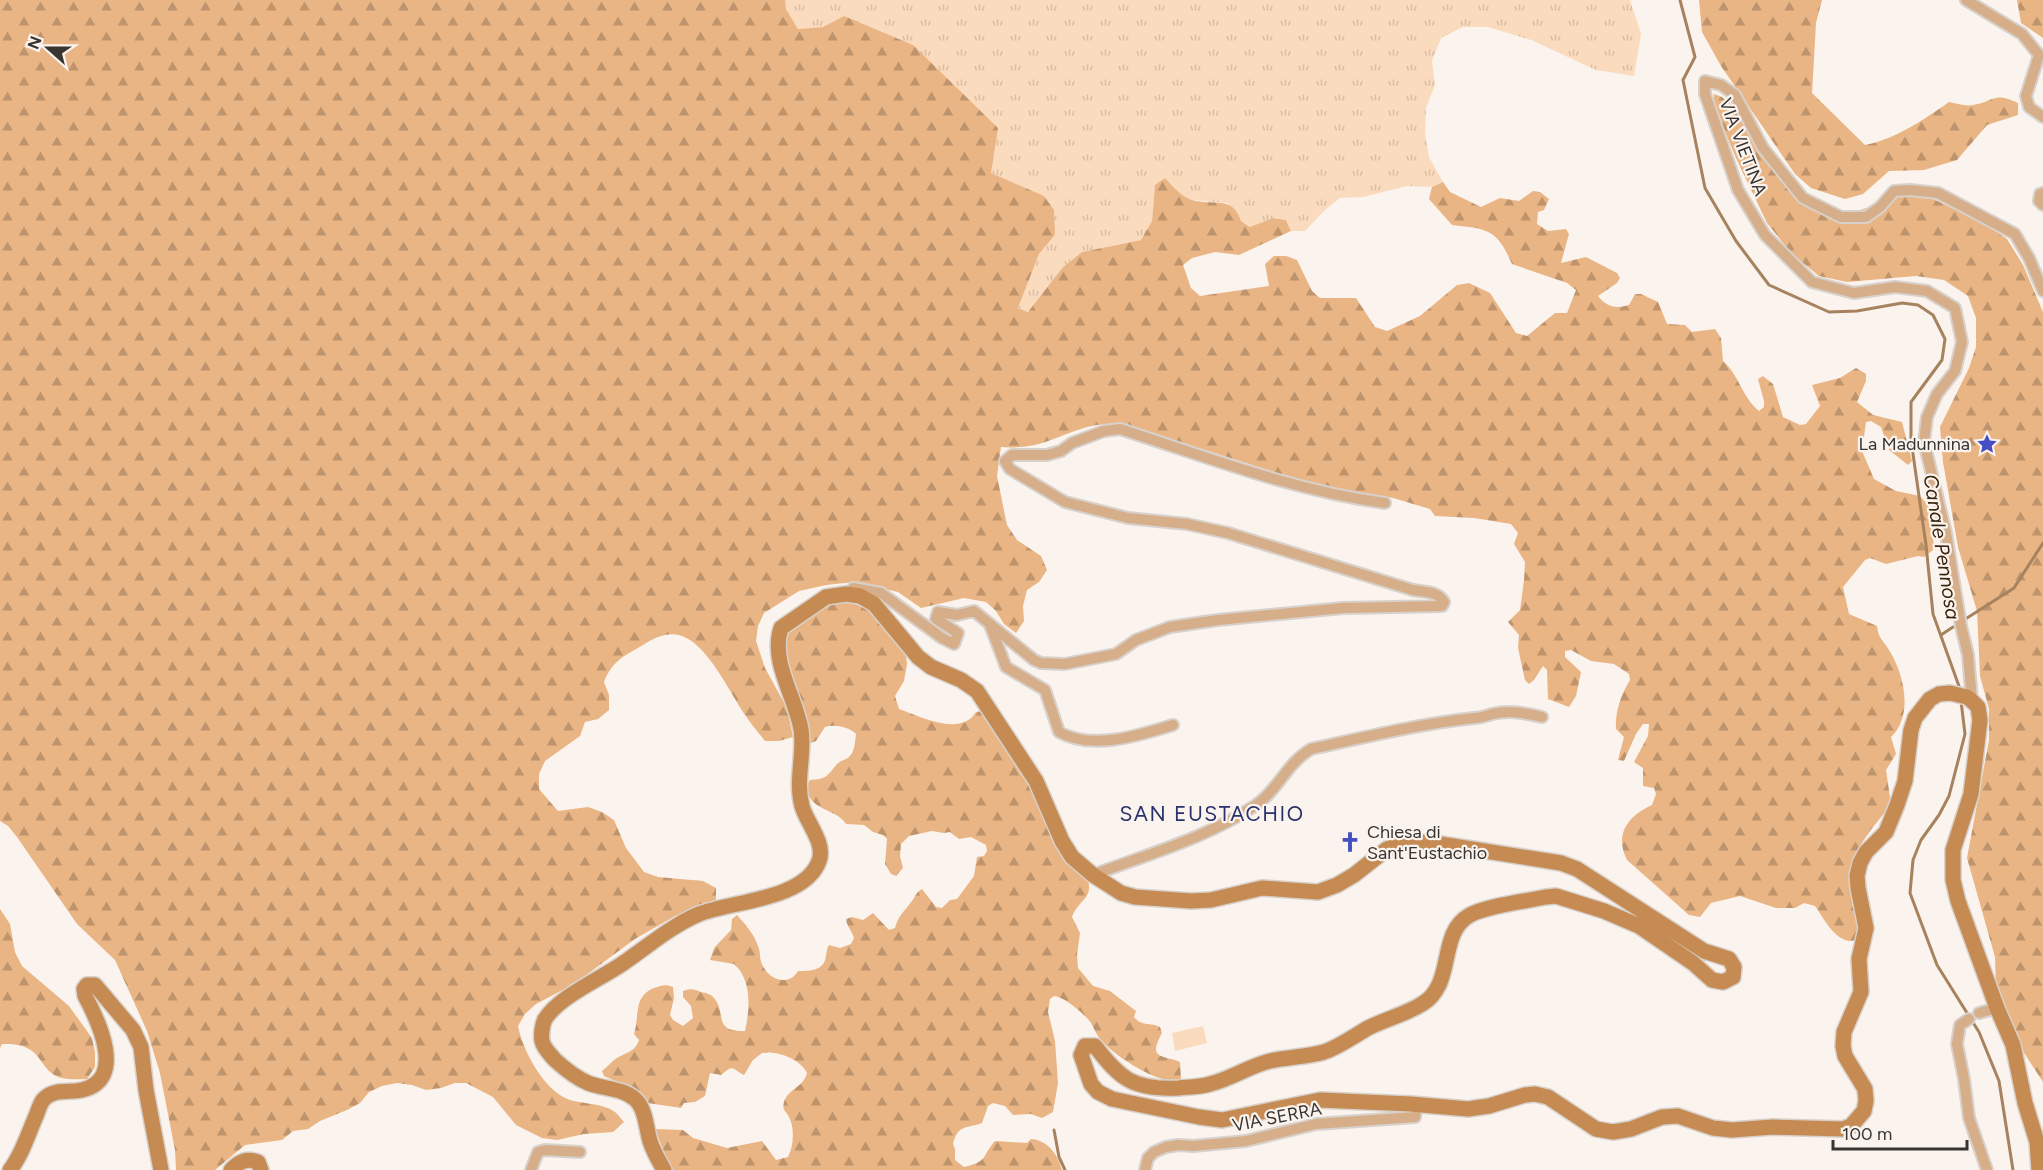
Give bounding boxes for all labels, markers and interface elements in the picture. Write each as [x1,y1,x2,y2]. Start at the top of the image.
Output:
north arrow [18,18,78,78]
text: N [23,34,46,52]
street label: VIA VIETINA [1714,95,1772,199]
place icon: La Madunnina [1975,432,1999,456]
place label: La Madunnina [1859,433,1970,455]
water label: Canale Pennosa [1919,473,1965,622]
district label: SAN EUSTACHIO [1119,801,1305,826]
place label: Chiesa di Sant'Eustachio [1367,821,1487,864]
church icon: Chiesa di Sant'Eustachio [1338,830,1362,854]
street label: VIA SERRA [1231,1098,1323,1136]
scale bar [1833,1113,1966,1151]
text: 100 m [1842,1123,1892,1145]

